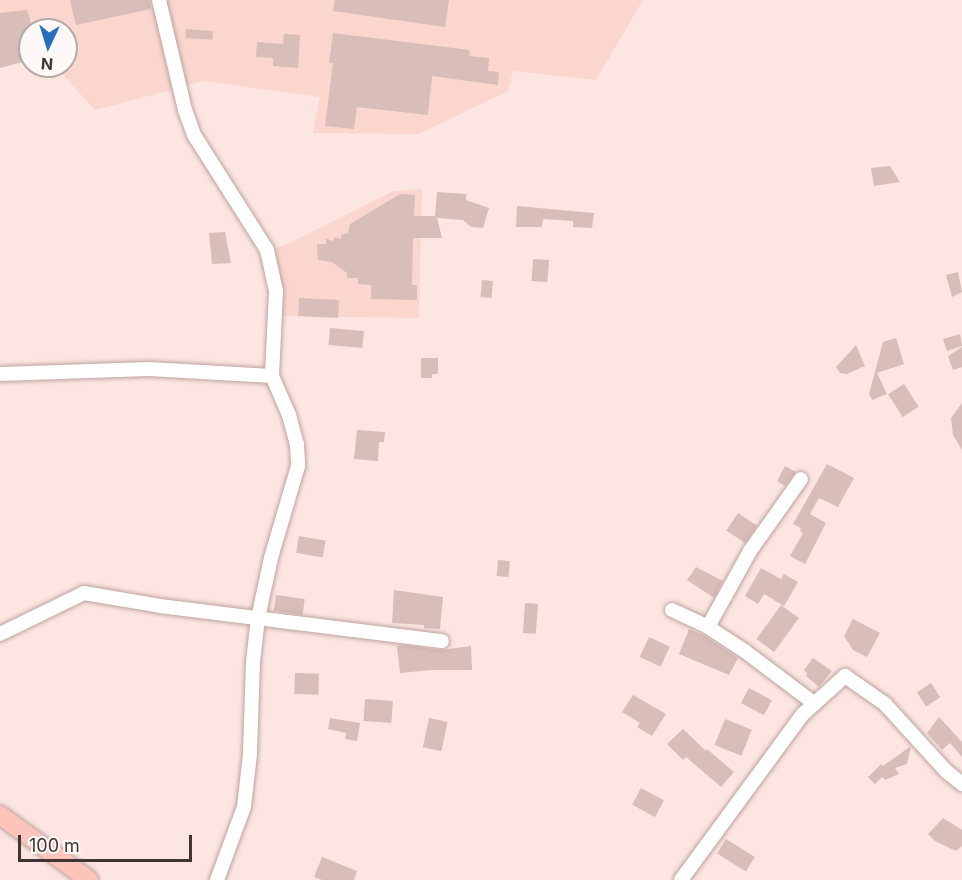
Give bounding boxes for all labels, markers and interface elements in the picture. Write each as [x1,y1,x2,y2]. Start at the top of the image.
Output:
north arrow [18,18,78,78]
text: N [40,54,54,74]
scale bar [21,823,195,861]
text: 100 m [29,835,80,856]

